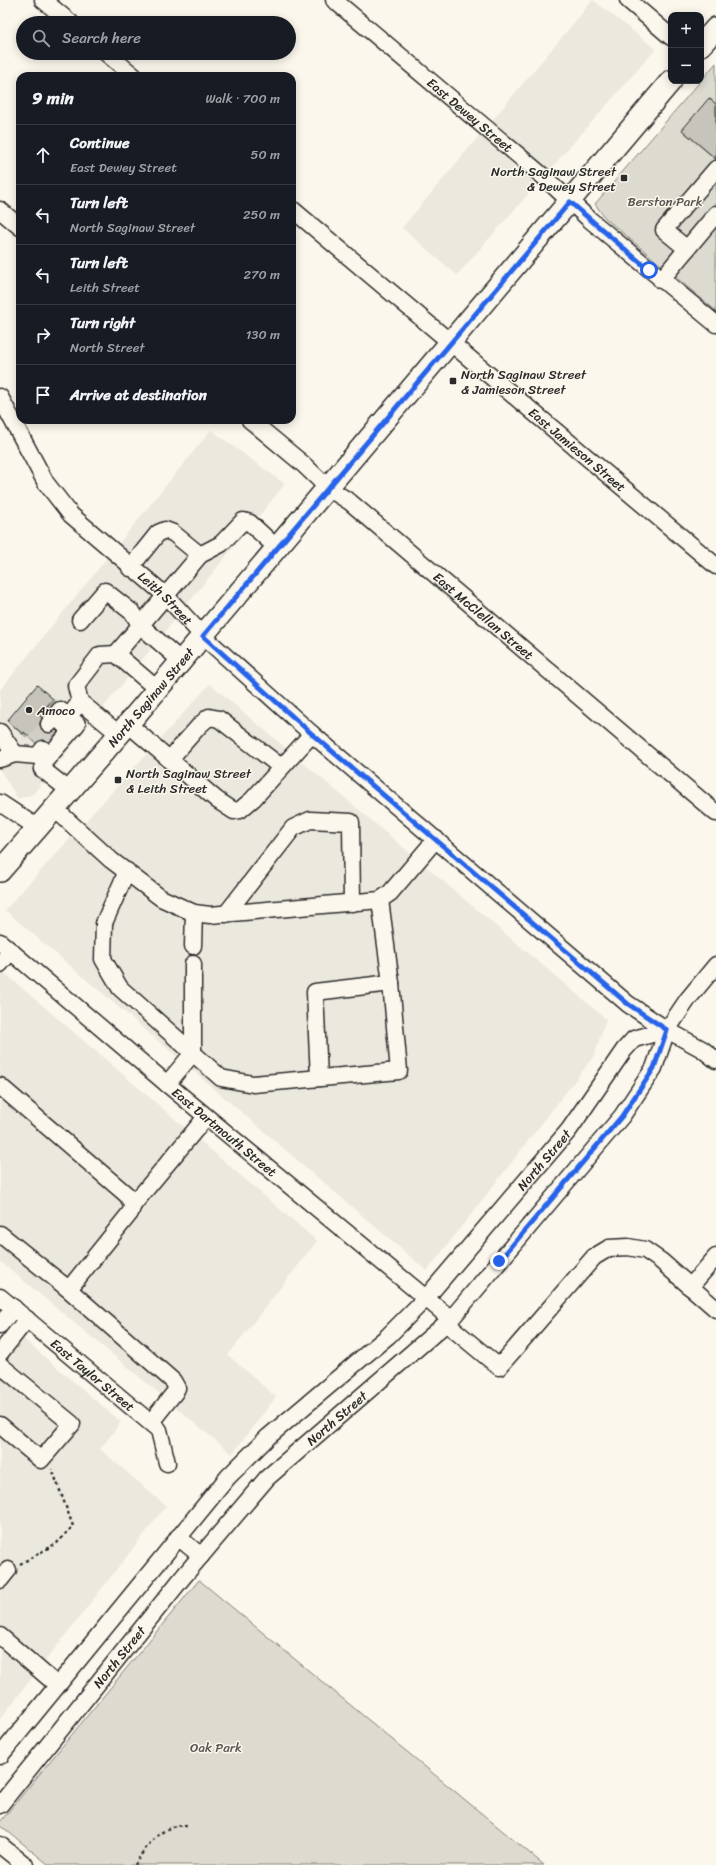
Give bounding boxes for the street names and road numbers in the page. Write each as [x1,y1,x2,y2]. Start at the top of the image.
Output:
street label: East Dewey Street [422,71,519,158]
street label: East Jamieson Street [523,401,632,498]
street label: Leith Street [133,565,199,631]
street label: East McClellan Street [428,566,540,666]
street label: North Saginaw Street [101,641,200,752]
street label: East Dartmouth Street [167,1081,283,1183]
street label: North Street [511,1123,577,1196]
street label: East Taylor Street [45,1332,141,1417]
street label: North Street [301,1384,373,1451]
street label: North Street [87,1620,152,1693]

